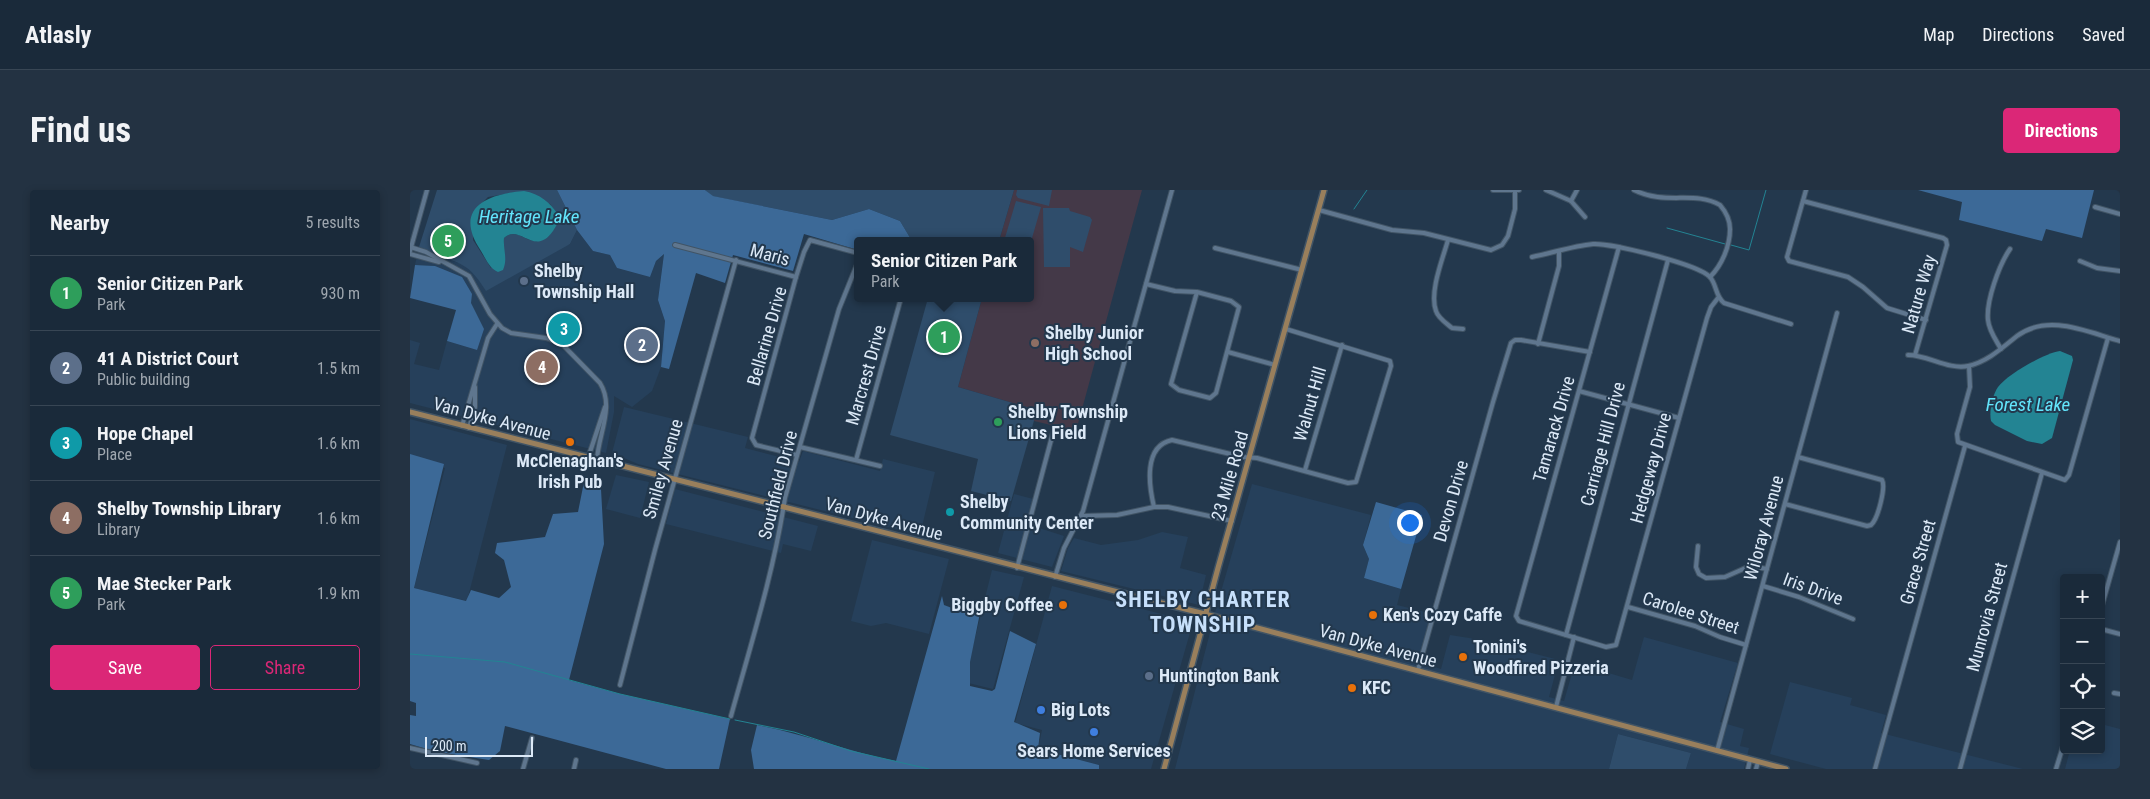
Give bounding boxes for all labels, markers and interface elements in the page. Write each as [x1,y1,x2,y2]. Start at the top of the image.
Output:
text: Atlasly [25,21,91,49]
text: Map [1923,24,1954,45]
text: Directions [1982,24,2054,45]
text: Saved [2082,24,2125,45]
button: Directions [2003,108,2120,153]
text: Find us [30,110,131,151]
water label: Heritage Lake [479,205,579,228]
text: Nearby [50,211,109,235]
text: 5 results [305,213,360,232]
pin: 5 [432,222,464,260]
popup [854,237,1034,302]
street label: Maris [748,239,792,270]
text: Senior Citizen Park [871,249,1017,272]
street label: Nature Way [1897,252,1940,336]
place label: Shelby Township Hall [534,260,634,302]
text: Senior Citizen Park [97,272,243,295]
text: Park [871,272,899,291]
marker: Shelby Township Hall [518,275,530,287]
text: 1 [62,284,70,303]
text: 930 m [321,284,360,303]
street label: Bellarine Drive [742,284,791,388]
text: Park [97,295,126,314]
pin: 3 [548,310,580,348]
pin: 1 [928,318,960,356]
street label: Marcrest Drive [841,322,890,427]
place label: Shelby Junior High School [1045,322,1144,364]
pin: 2 [626,326,658,364]
marker: Shelby Junior High School [1029,337,1041,349]
text: 41 A District Court [97,347,239,370]
pin: 4 [526,348,558,386]
text: 2 [62,359,70,378]
text: 1.5 km [317,359,360,378]
street label: Walnut Hill [1289,364,1330,444]
text: Public building [97,370,190,389]
street label: Tamarack Drive [1528,373,1579,484]
street label: Carriage Hill Drive [1576,380,1629,508]
street label: Van Dyke Avenue [431,393,553,444]
water label: Forest Lake [1986,393,2070,416]
place label: Shelby Township Lions Field [1008,401,1128,443]
street label: Hedgeway Drive [1626,410,1675,525]
marker: Shelby Township Lions Field [992,416,1004,428]
street label: Smiley Avenue [638,417,687,521]
text: Hope Chapel [97,422,193,445]
street label: Southfield Drive [754,428,801,541]
street label: 23 Mile Road [1207,429,1252,523]
text: 3 [62,434,70,453]
text: 1.6 km [317,434,360,453]
marker: McClenaghan's Irish Pub [564,436,576,448]
text: Place [97,445,132,464]
place label: McClenaghan's Irish Pub [516,450,624,492]
street label: Devon Drive [1429,458,1472,544]
street label: Wiloray Avenue [1739,473,1788,583]
place label: Shelby Community Center [960,491,1094,533]
street label: Van Dyke Avenue [823,493,945,544]
text: Shelby Township Library [97,497,281,520]
marker: Shelby Community Center [944,506,956,518]
text: 4 [62,509,70,528]
text: 1.6 km [317,509,360,528]
your location [1397,510,1423,536]
street label: Grace Street [1895,517,1940,607]
text: Library [97,520,140,539]
street label: Munrovia Street [1962,560,2011,674]
street label: Iris Drive [1780,568,1846,609]
text: Mae Stecker Park [97,572,231,595]
map controls [2060,574,2105,754]
button: + [2060,574,2105,619]
text: 5 [62,584,70,603]
text: 1.9 km [317,584,360,603]
district label: SHELBY CHARTER TOWNSHIP [1115,587,1291,637]
street label: Carolee Street [1640,587,1742,638]
place label: Biggby Coffee [951,594,1053,615]
text: Park [97,595,126,614]
marker: Biggby Coffee [1057,599,1069,611]
place label: Ken's Cozy Caffe [1383,604,1503,625]
marker: Ken's Cozy Caffe [1367,609,1379,621]
button: − [2060,619,2105,664]
street label: Van Dyke Avenue [1317,620,1439,671]
place label: Tonini's Woodfired Pizzeria [1473,636,1609,678]
button: Save [50,645,200,690]
button: Share [210,645,360,690]
marker: Tonini's Woodfired Pizzeria [1457,651,1469,663]
button: locate [2060,664,2105,709]
place label: Huntington Bank [1159,665,1279,686]
marker: Huntington Bank [1143,670,1155,682]
place label: KFC [1362,677,1391,698]
marker: KFC [1346,682,1358,694]
place label: Big Lots [1051,699,1110,720]
marker: Big Lots [1035,704,1047,716]
button: layers [2060,709,2105,754]
marker: Sears Home Services [1088,726,1100,738]
scale bar [425,734,532,757]
text: 200 m [432,738,467,754]
place label: Sears Home Services [1017,740,1171,761]

